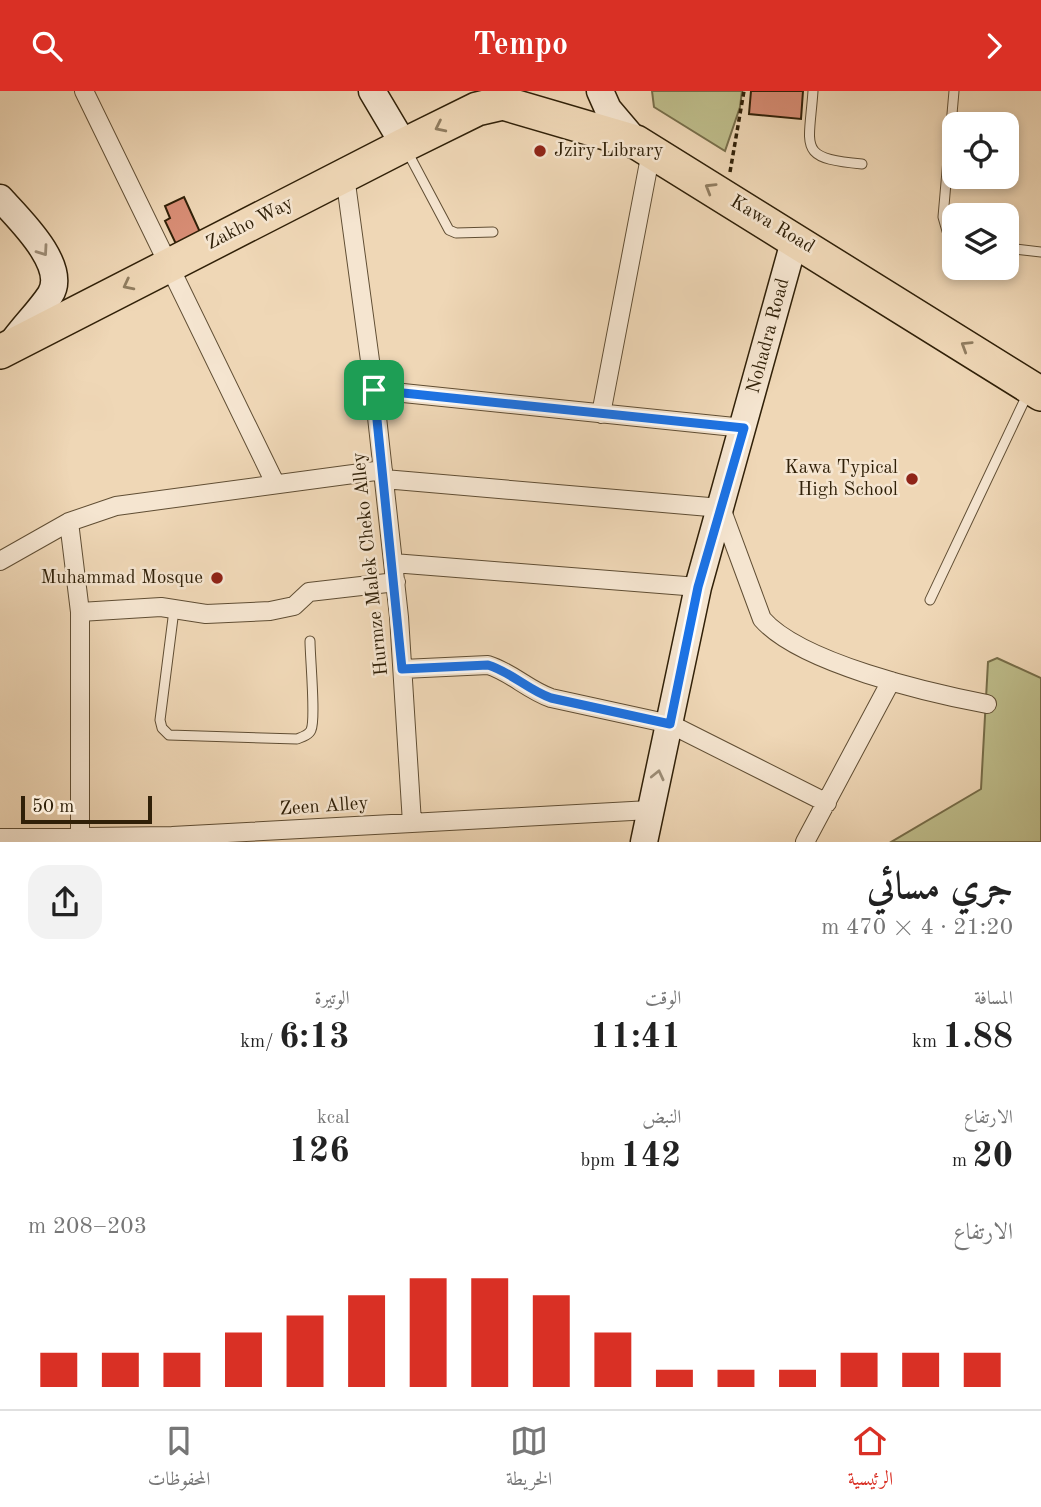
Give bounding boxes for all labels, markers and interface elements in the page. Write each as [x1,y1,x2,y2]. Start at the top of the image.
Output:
icon: search [28,27,66,65]
icon: forward [975,27,1013,65]
text: Tempo [473,30,568,62]
map controls [942,112,1019,280]
button: locate [942,112,1019,189]
one-way arrow [435,119,447,133]
place label: Jziry Library [554,142,664,161]
marker: Jziry Library [532,143,548,159]
one-way arrow [704,183,717,196]
street label: Kawa Road [727,193,817,258]
street label: Zakho Way [204,194,296,254]
button: layers [942,203,1019,280]
one-way arrow [35,243,47,256]
street label: Nohadra Road [744,276,794,396]
one-way arrow [123,277,135,291]
one-way arrow [960,342,973,355]
pin [344,360,404,420]
icon: arrive [355,371,393,409]
street label: Hurmze Malek Cheko Alley [350,451,392,677]
place label: Kawa Typical High School [784,459,898,500]
marker: Kawa Typical High School [904,471,920,487]
place label: Muhammad Mosque [40,569,203,588]
marker: Muhammad Mosque [209,570,225,586]
one-way arrow [650,769,664,781]
scale bar [21,793,152,825]
street label: Zeen Alley [279,794,369,820]
text: 50 m [32,798,74,817]
button: share [28,865,102,939]
text: جري مسائي [867,869,1013,907]
text: 21:20 · 4 × 470 m [821,916,1013,939]
text: الوتيرة [315,990,350,1009]
text: الوقت [645,990,681,1009]
text: المسافة [974,990,1013,1009]
text: 6:13 [279,1020,350,1055]
text: 11:41 [590,1020,681,1055]
text: 1.88 [942,1020,1013,1055]
text: /km [240,1033,279,1052]
text: km [912,1033,942,1052]
text: kcal [317,1109,350,1128]
text: النبض [642,1109,681,1128]
text: الارتفاع [964,1109,1013,1128]
text: 126 [289,1134,350,1169]
text: 142 [620,1139,681,1174]
text: 20 [972,1139,1013,1174]
text: bpm [580,1152,620,1171]
text: m [952,1152,972,1171]
text: 203–208 m [28,1215,147,1238]
text: الارتفاع [953,1221,1013,1244]
tab: المحفوظات [148,1422,210,1497]
tab: الخريطة [506,1422,552,1497]
tab: الرئيسية [848,1422,893,1497]

